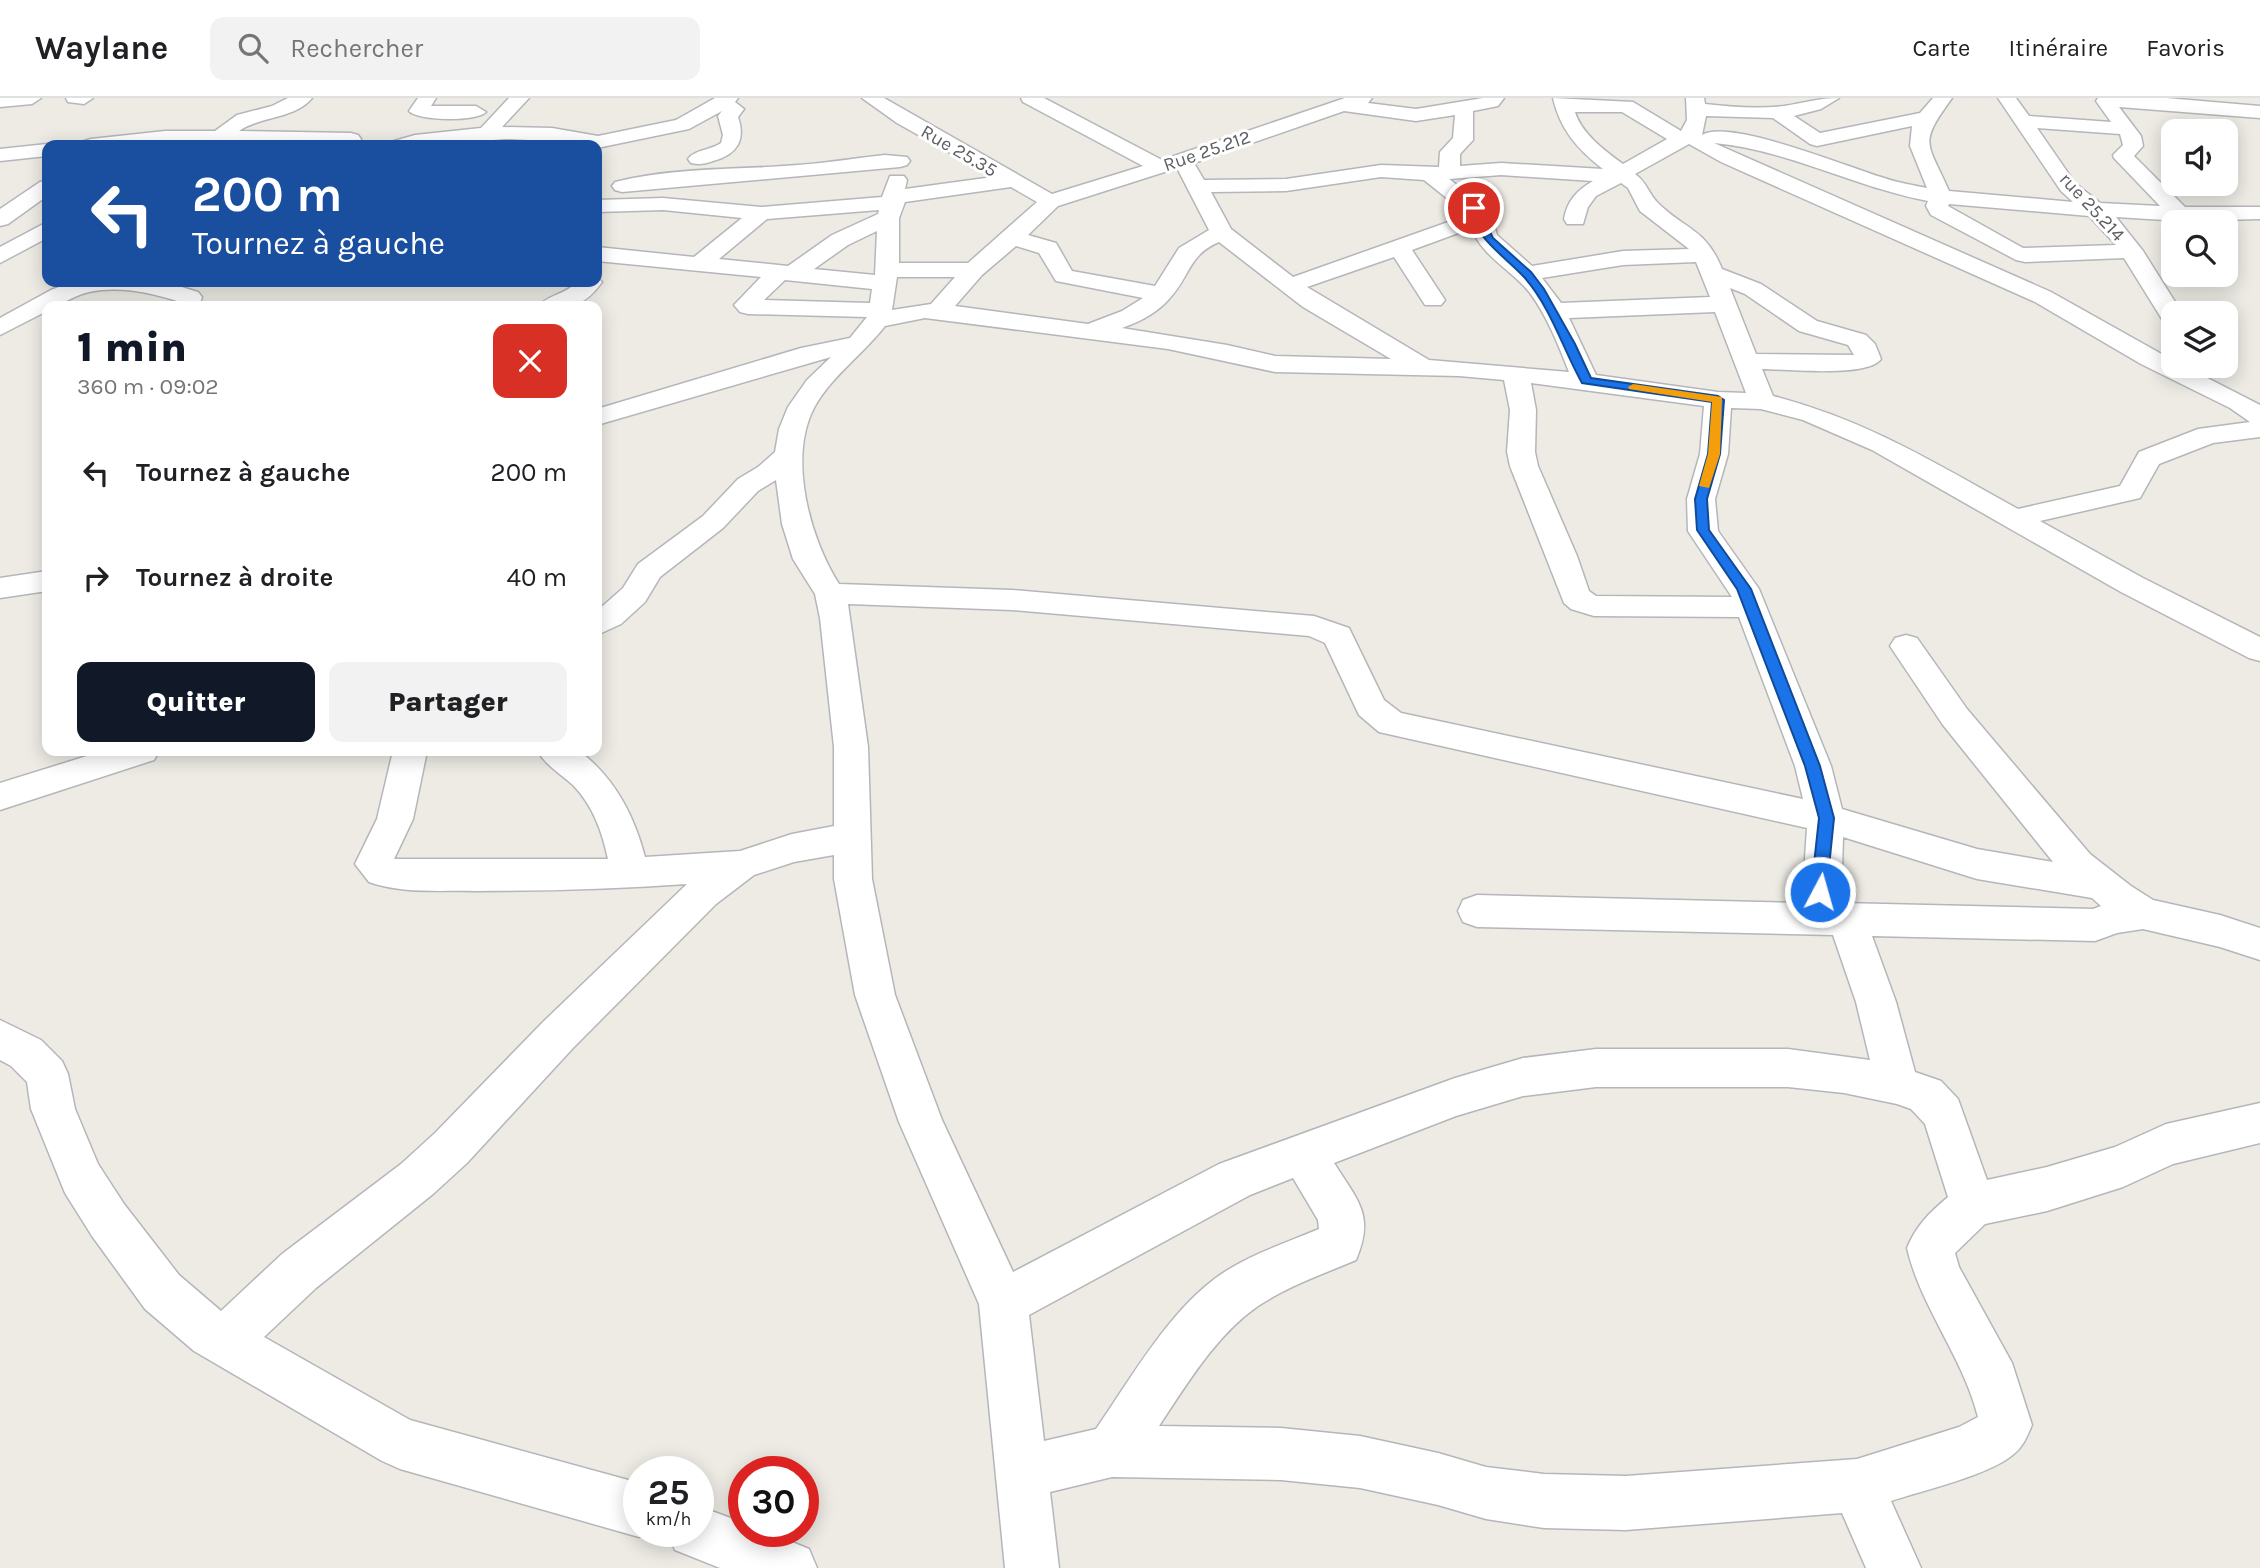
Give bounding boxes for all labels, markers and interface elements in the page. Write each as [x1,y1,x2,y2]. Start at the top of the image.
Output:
search box [210,17,700,80]
text: Waylane [35,29,168,67]
icon: search [234,29,272,67]
text: Rechercher [290,33,423,64]
text: Carte [1912,34,1970,62]
text: Itinéraire [2008,34,2108,62]
text: Favoris [2146,34,2225,62]
map controls [2161,119,2238,378]
button: sound [2161,119,2238,196]
street label: Rue 25.35 [917,120,1001,182]
street label: Rue 25.212 [1160,126,1254,176]
text: 200 m [192,166,343,223]
icon: left [77,168,168,259]
street label: rue 25.214 [2055,168,2130,246]
pin [1444,178,1504,238]
icon: arrive [1455,189,1493,227]
button: search [2161,210,2238,287]
text: Tournez à gauche [192,225,445,262]
button: layers [2161,301,2238,378]
text: 1 min [77,322,187,372]
button: close [493,324,567,398]
text: 360 m · 09:02 [77,373,219,400]
icon: left [77,454,115,492]
text: Tournez à gauche [136,457,350,488]
text: 200 m [491,457,567,488]
icon: right [77,559,115,597]
text: Tournez à droite [136,562,333,593]
text: 40 m [507,562,567,593]
button: Quitter [77,662,315,742]
button: Partager [329,662,567,742]
position arrow [1783,855,1857,929]
speed limit sign: 30 [728,1456,819,1547]
text: 25 [648,1472,689,1513]
text: km/h [646,1508,691,1530]

